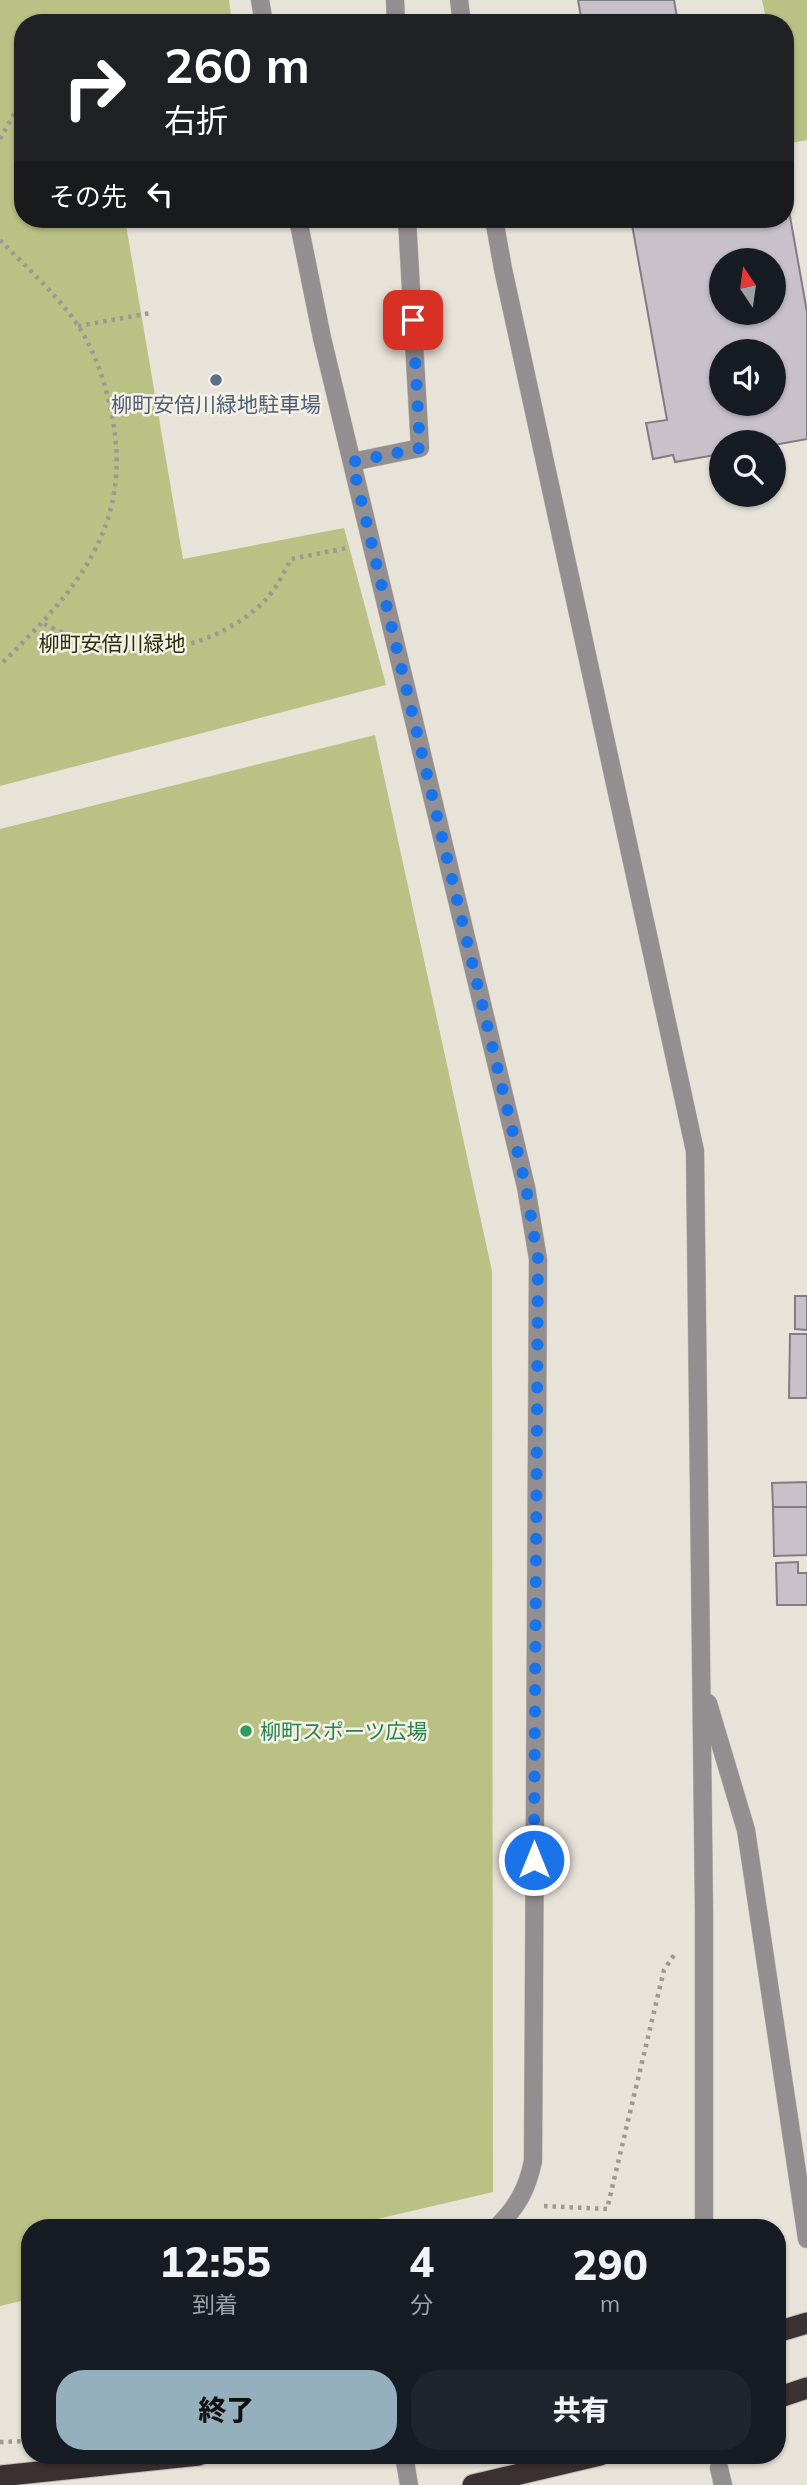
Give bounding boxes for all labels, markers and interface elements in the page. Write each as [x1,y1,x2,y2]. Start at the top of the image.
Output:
text: 260 m [164,34,310,95]
icon: right [49,42,140,133]
text: 右折 [164,100,228,140]
icon: left [141,175,179,213]
text: その先 [49,180,127,213]
north arrow [709,248,786,326]
map controls [709,248,786,507]
pin [383,290,443,350]
icon: arrive [394,301,432,339]
button: sound [709,339,786,416]
marker: 柳町安倍川緑地駐車場 [208,372,224,388]
place label: 柳町安倍川緑地駐車場 [111,391,321,417]
button: search [709,430,786,507]
park label: 柳町安倍川緑地 [39,630,186,656]
place label: 柳町スポーツ広場 [260,1718,428,1744]
marker: 柳町スポーツ広場 [238,1723,254,1739]
position arrow [497,1823,571,1897]
text: 12:55 [159,2235,271,2288]
text: 4 [409,2235,434,2288]
text: 290 [572,2238,648,2291]
text: m [600,2289,620,2318]
text: 到着 [192,2290,238,2319]
text: 分 [410,2290,433,2319]
button: 終了 [56,2370,397,2450]
button: 共有 [411,2370,751,2450]

